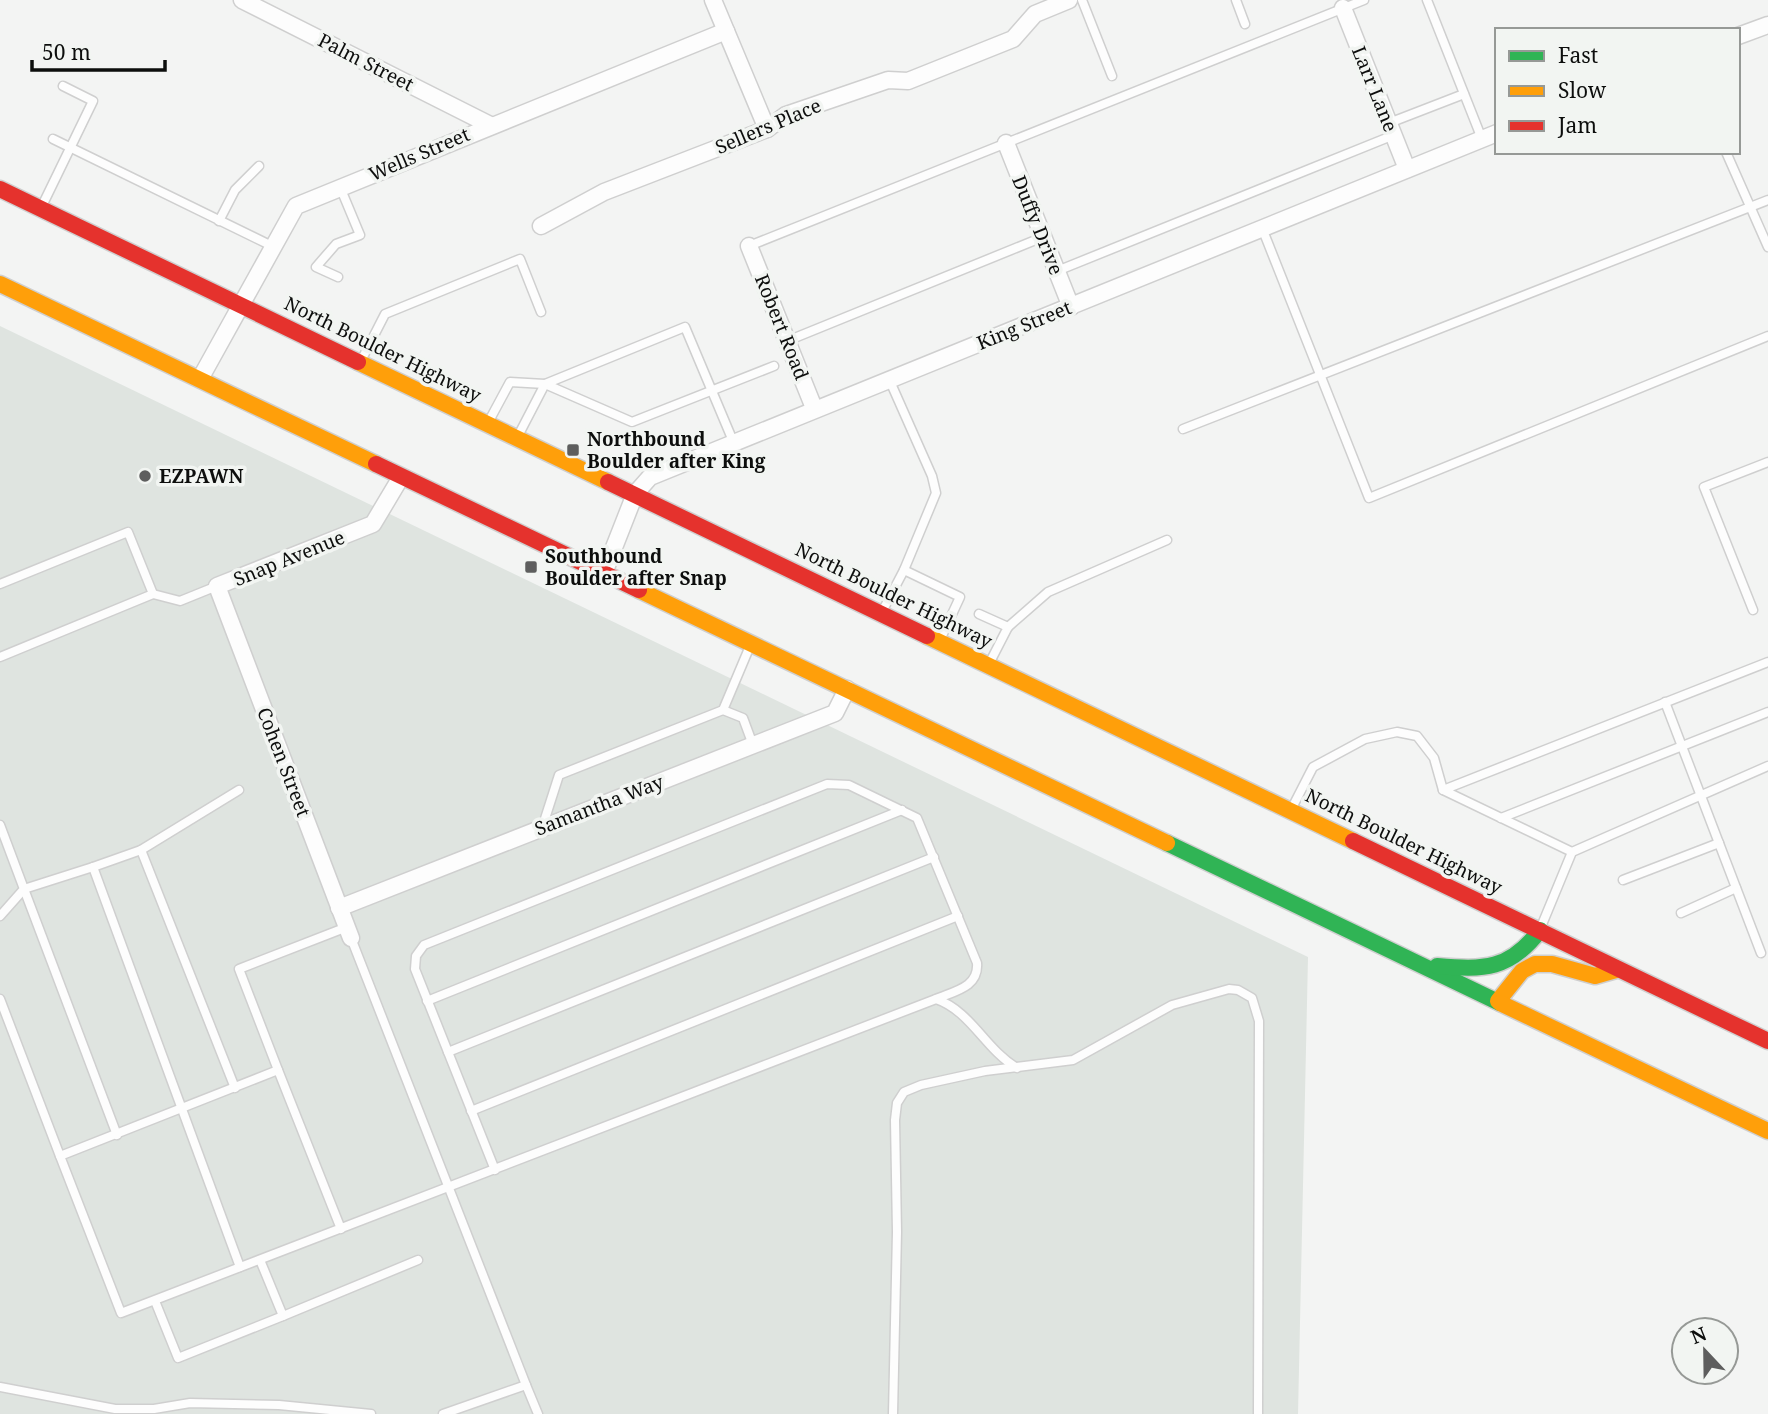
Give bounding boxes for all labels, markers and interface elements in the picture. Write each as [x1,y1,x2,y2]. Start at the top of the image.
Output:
street label: Palm Street [314,27,418,97]
scale bar [32,28,164,72]
legend [1495,28,1740,154]
text: 50 m [42,38,91,66]
text: Fast [1558,41,1598,69]
street label: Larr Lane [1346,42,1404,136]
text: Slow [1558,76,1607,104]
street label: Sellers Place [711,92,825,160]
text: Jam [1557,111,1597,139]
street label: Wells Street [365,121,474,187]
street label: Duffy Drive [1006,171,1070,279]
street label: Robert Road [749,270,815,384]
street label: North Boulder Highway [280,290,486,408]
street label: King Street [973,294,1075,356]
place label: Northbound Boulder after King [587,426,766,474]
marker: Northbound Boulder after King [565,442,581,458]
place label: EZPAWN [159,463,244,489]
marker: EZPAWN [137,468,153,484]
street label: Snap Avenue [230,524,348,592]
street label: North Boulder Highway [791,536,997,654]
place label: Southbound Boulder after Snap [545,543,727,591]
marker: Southbound Boulder after Snap [523,559,539,575]
street label: Cohen Street [251,704,317,821]
street label: Samantha Way [531,768,667,841]
street label: North Boulder Highway [1301,782,1507,900]
north arrow [1670,1316,1740,1386]
text: N [1687,1320,1710,1350]

